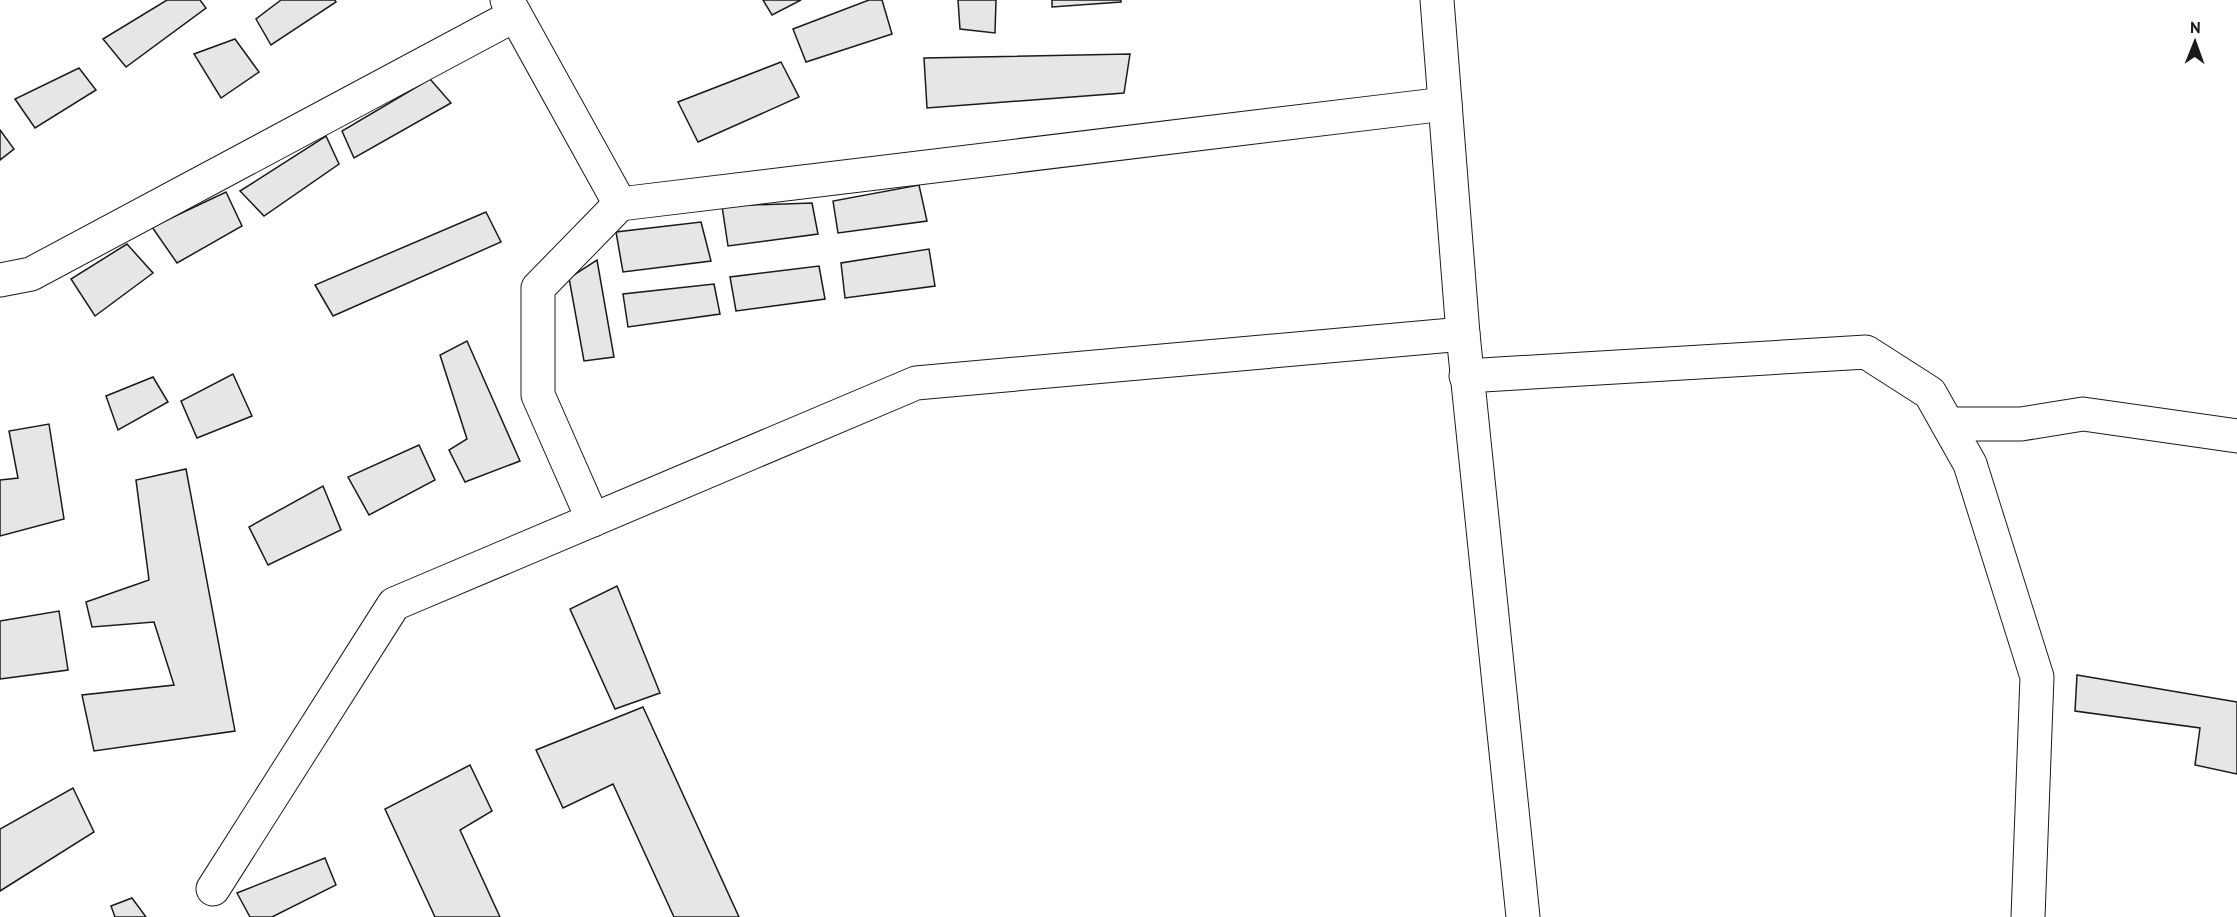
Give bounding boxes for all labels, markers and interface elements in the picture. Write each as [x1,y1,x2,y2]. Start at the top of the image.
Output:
north arrow [2165,12,2225,72]
text: N [2190,17,2201,37]

